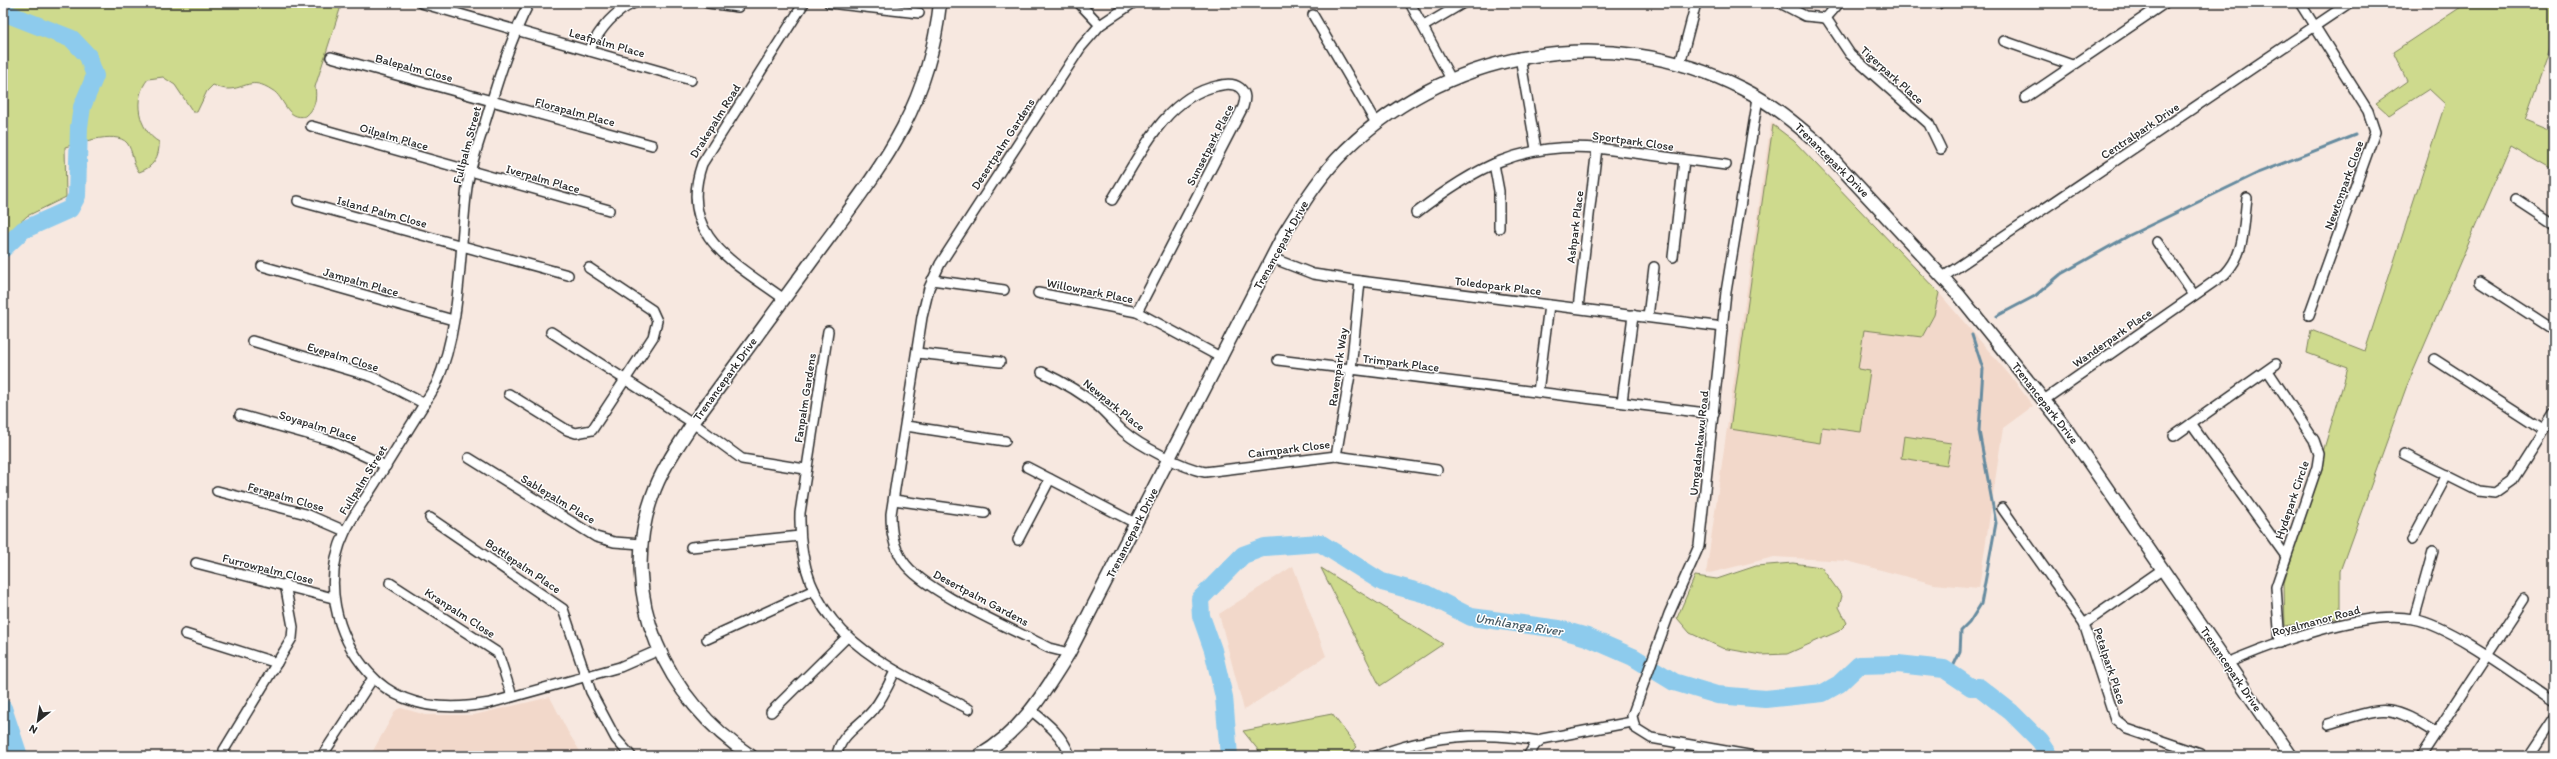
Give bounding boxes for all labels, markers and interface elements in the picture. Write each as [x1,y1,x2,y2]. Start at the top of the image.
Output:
street label: Leafpalm Place [567,25,647,61]
street label: Tigerpark Place [1858,43,1927,107]
street label: Balepalm Close [374,51,455,85]
street label: Drakepalm Road [687,81,744,161]
street label: Florapalm Place [533,95,617,129]
street label: Desertpalm Gardens [968,96,1038,192]
street label: Centralpark Drive [2098,99,2182,162]
street label: Sunsetpark Place [1183,102,1237,188]
street label: Fullpalm Street [450,104,484,185]
street label: Oilpalm Place [358,120,430,154]
street label: Trenancepark Drive [1792,120,1872,200]
street label: Sportpark Close [1591,128,1675,154]
street label: Newtonpark Close [2321,138,2367,231]
street label: Iverpalm Place [504,162,582,196]
street label: Ashpark Place [1564,190,1586,264]
street label: Island Palm Close [335,193,429,231]
street label: Trenancepark Drive [1251,198,1311,292]
street label: Jampalm Place [322,265,401,300]
street label: Toledopark Place [1454,274,1542,298]
street label: Willowpark Place [1045,276,1135,306]
street label: Wanderpark Place [2070,305,2155,371]
street label: Ravenpark Way [1326,327,1350,407]
street label: Trenancepark Drive [690,334,760,423]
street label: Evepalm Close [306,339,381,375]
street label: Trimpark Place [1362,351,1440,375]
street label: Fanpalm Gardens [791,352,819,444]
street label: Trenancepark Drive [2009,359,2081,447]
street label: Newpark Place [1080,376,1148,434]
street label: Umgadankawu Road [1687,389,1712,496]
street label: Soyapalm Place [277,408,359,445]
street label: Cairnpark Close [1247,437,1331,461]
street label: Fullpalm Street [336,442,390,517]
street label: Hydepark Circle [2272,459,2312,541]
street label: Sablepalm Place [518,471,598,527]
street label: Ferapalm Close [246,479,326,515]
street label: Trenancepark Drive [1103,485,1161,581]
street label: Bottlepalm Place [483,536,564,596]
street label: Furrowpalm Close [221,551,315,587]
street label: Desertpalm Gardens [931,567,1031,629]
street label: Kranpalm Close [422,585,498,641]
street label: Royalmanor Road [2270,602,2362,640]
water label: Umhlanga River [1474,610,1566,639]
street label: Trenancepark Drive [2197,624,2265,714]
street label: Petalpark Place [2091,626,2129,706]
north arrow [18,701,58,741]
text: N [27,722,40,737]

